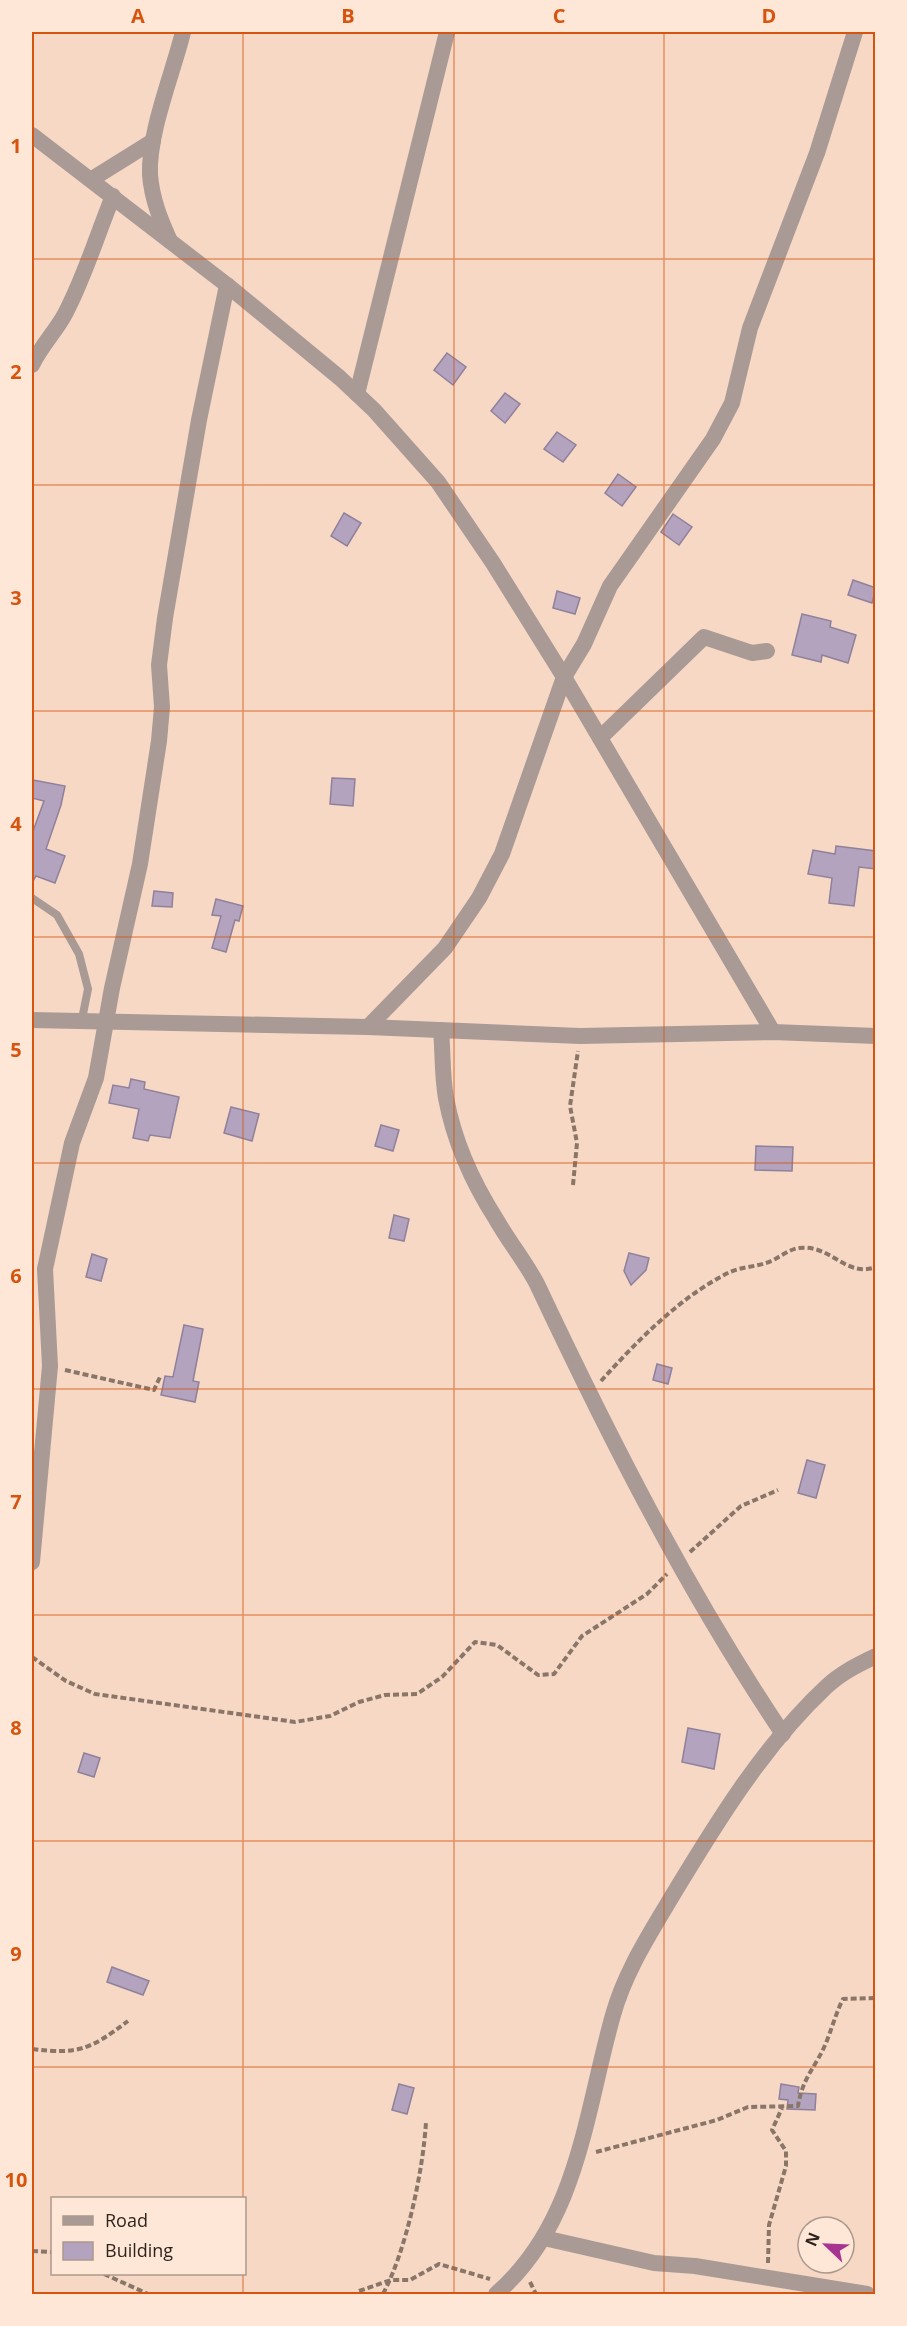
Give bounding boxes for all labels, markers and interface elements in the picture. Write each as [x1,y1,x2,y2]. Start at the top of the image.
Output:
text: A [131,2,145,29]
text: B [341,2,355,29]
text: C [553,2,566,29]
text: D [762,2,776,29]
text: 1 [10,132,22,159]
text: 2 [10,358,22,385]
text: 3 [10,584,22,611]
text: 4 [10,810,22,837]
text: 5 [10,1036,22,1063]
text: 6 [10,1262,22,1289]
text: 7 [10,1488,22,1515]
text: 8 [10,1714,22,1741]
text: 9 [10,1940,22,1967]
text: 10 [5,2166,27,2193]
legend [51,2197,246,2275]
text: Road [105,2208,148,2232]
north arrow [796,2215,856,2275]
text: N [800,2229,825,2249]
text: Building [105,2238,173,2262]

